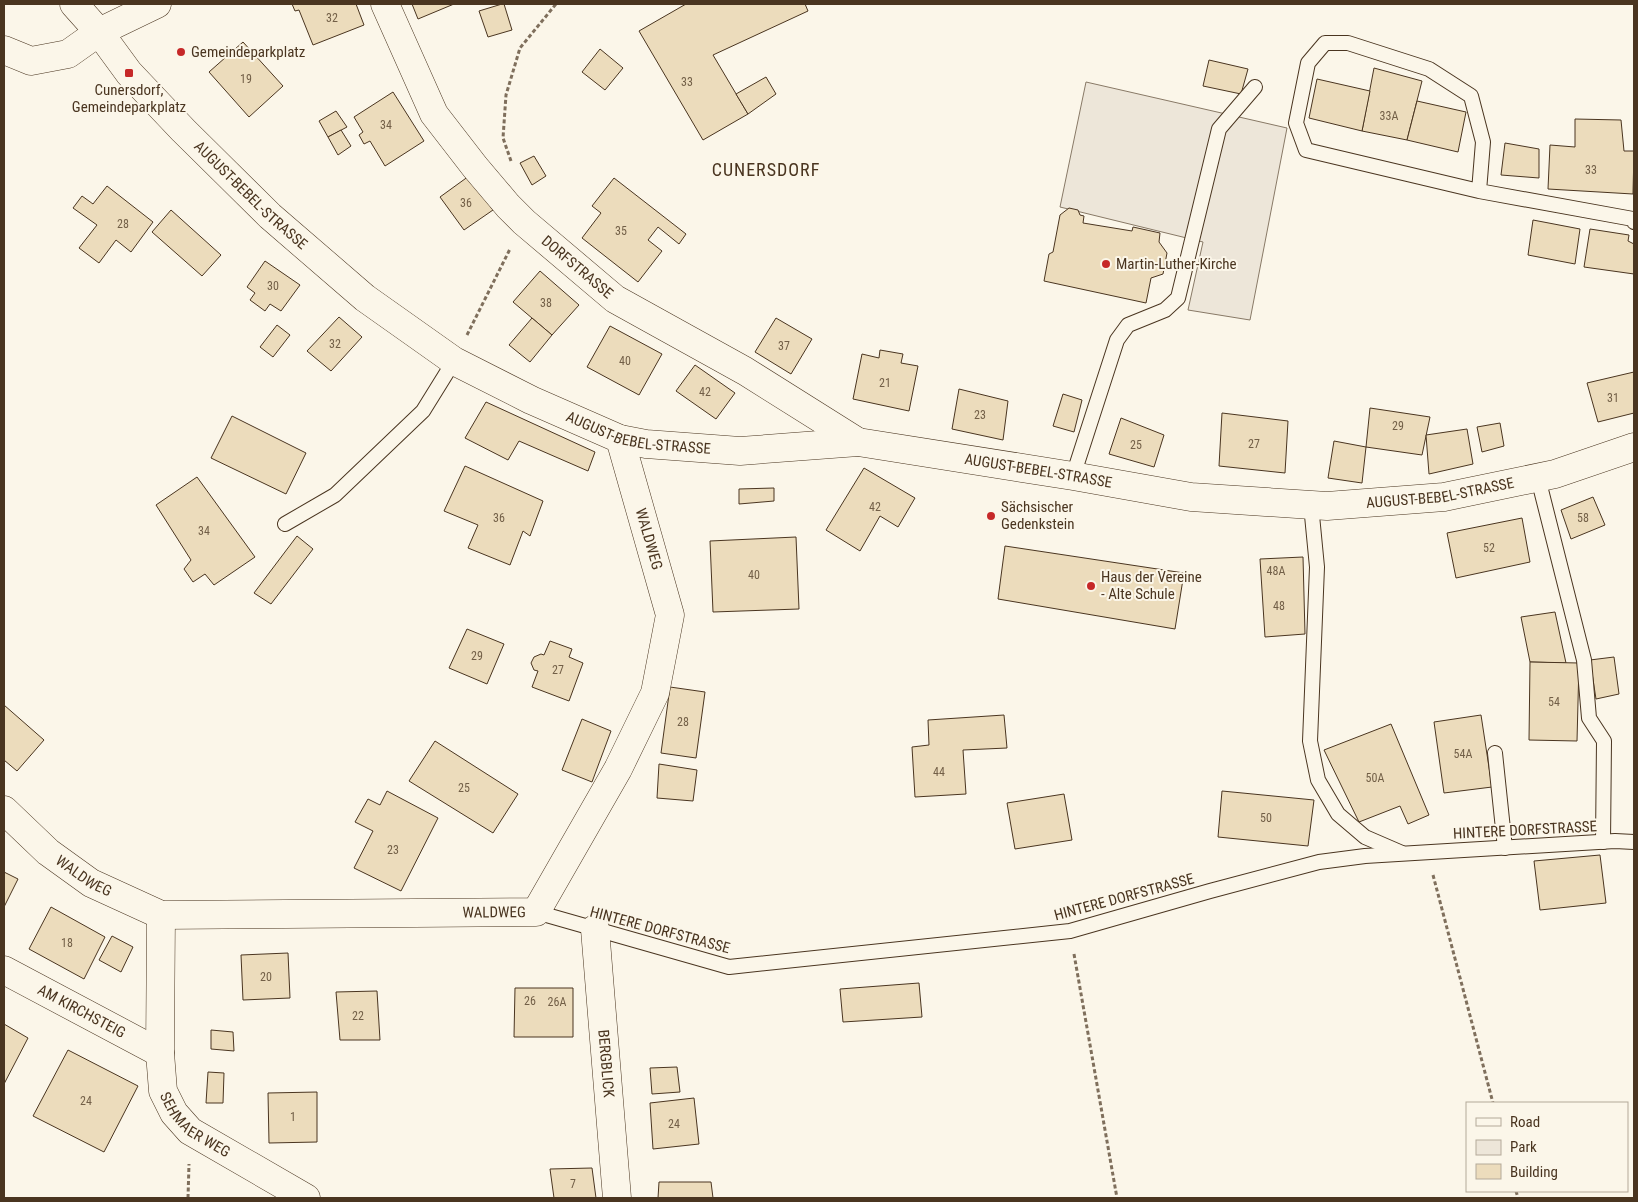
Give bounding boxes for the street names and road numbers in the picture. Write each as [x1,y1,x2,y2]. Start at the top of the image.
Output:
street label: AUGUST-BEBEL-STRASSE [191,137,311,253]
street label: DORFSTRASSE [538,232,617,302]
street label: AUGUST-BEBEL-STRASSE [563,408,711,458]
street label: AUGUST-BEBEL-STRASSE [963,450,1114,492]
street label: AUGUST-BEBEL-STRASSE [1365,474,1516,512]
street label: WALDWEG [632,506,666,572]
street label: HINTERE DORFSTRASSE [1453,817,1597,843]
street label: WALDWEG [52,851,115,900]
street label: HINTERE DORFSTRASSE [1052,870,1196,924]
street label: WALDWEG [462,903,526,922]
street label: HINTERE DORFSTRASSE [588,903,732,957]
street label: AM KIRCHSTEIG [35,981,129,1042]
street label: BERGBLICK [594,1029,618,1099]
street label: SEHMAER WEG [156,1089,233,1161]

